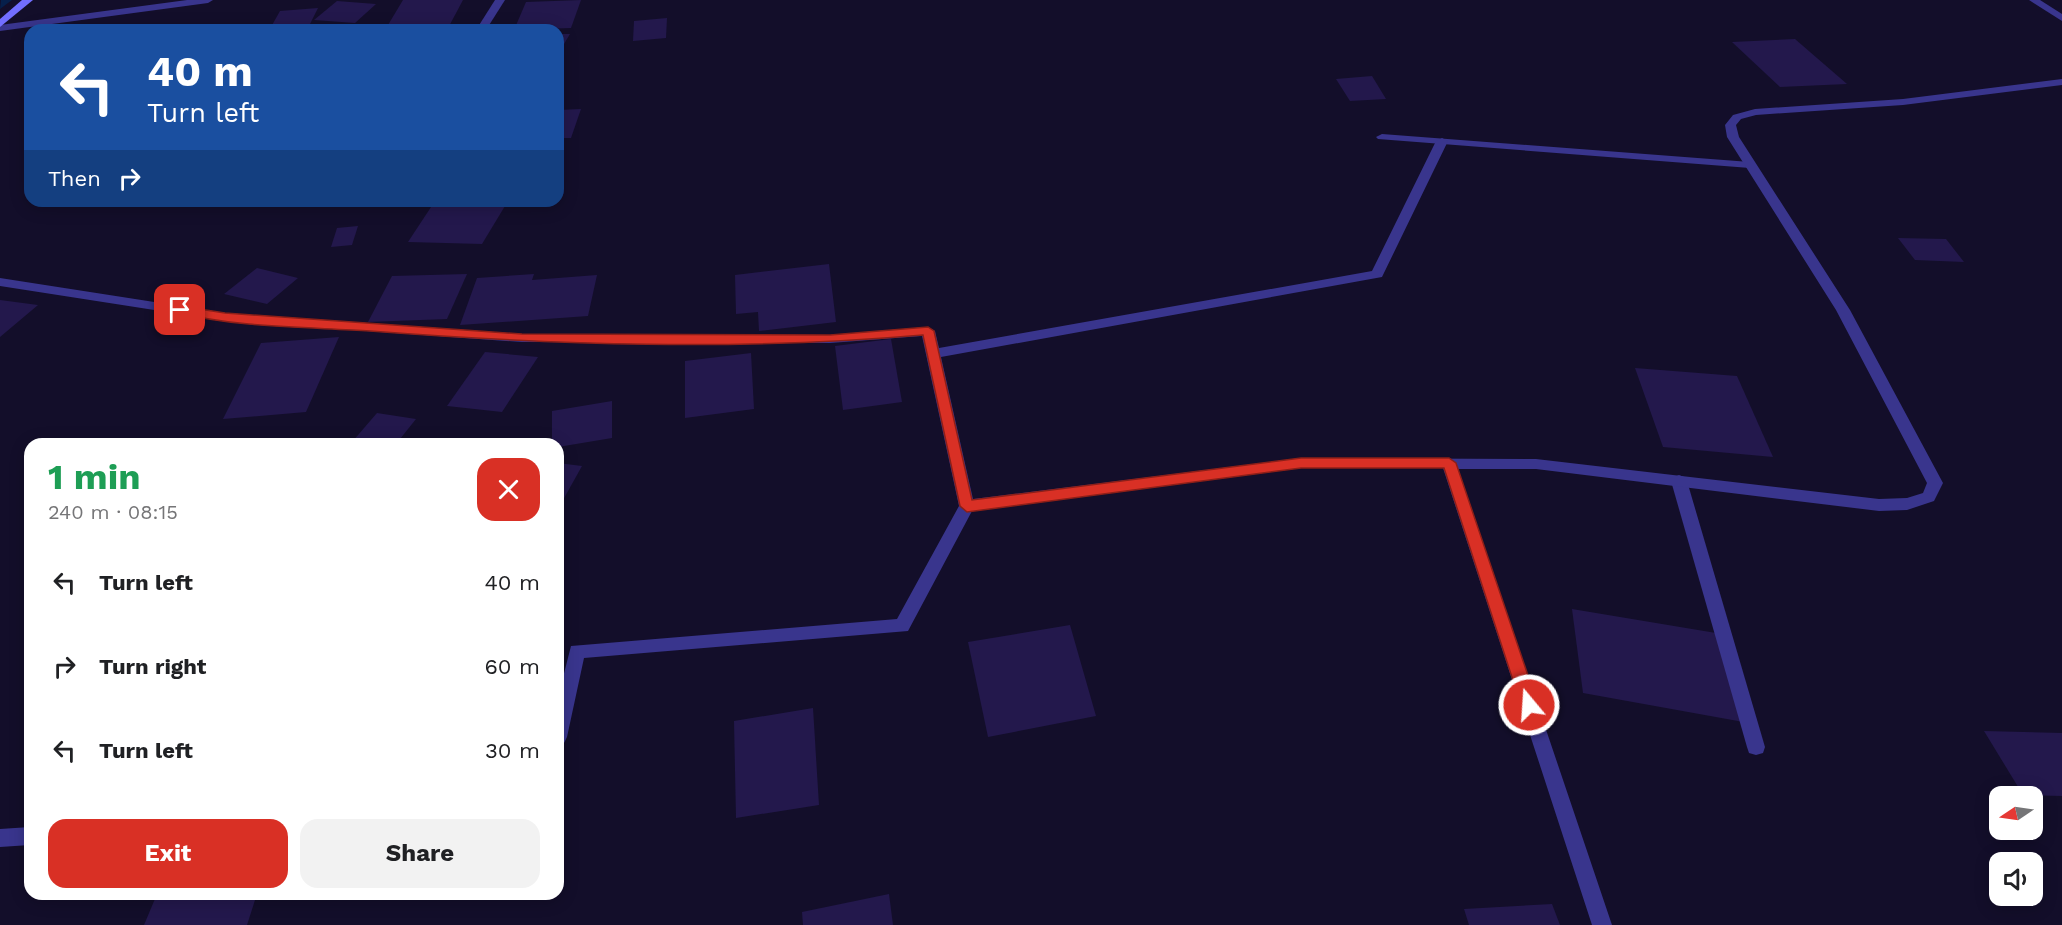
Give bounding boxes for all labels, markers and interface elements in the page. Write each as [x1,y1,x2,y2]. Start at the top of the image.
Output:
text: 40 m [147,47,253,96]
icon: left [48,48,126,126]
text: Turn left [147,97,259,129]
icon: right [113,162,146,195]
text: Then [48,166,101,191]
pin [154,284,205,335]
icon: arrive [163,293,196,326]
text: 1 min [48,456,140,498]
button: close [477,458,540,521]
text: 240 m · 08:15 [48,500,178,524]
icon: left [48,566,81,599]
text: Turn left [99,570,193,595]
text: 40 m [484,570,540,595]
icon: right [48,650,81,683]
text: Turn right [99,654,206,679]
text: 60 m [484,654,540,679]
position arrow [1497,673,1561,737]
icon: left [48,734,81,767]
text: Turn left [99,738,193,763]
text: 30 m [485,738,540,763]
north arrow [1989,786,2043,840]
map controls [1989,786,2043,906]
button: Exit [48,819,288,888]
button: Share [300,819,540,888]
button: sound [1989,852,2043,906]

